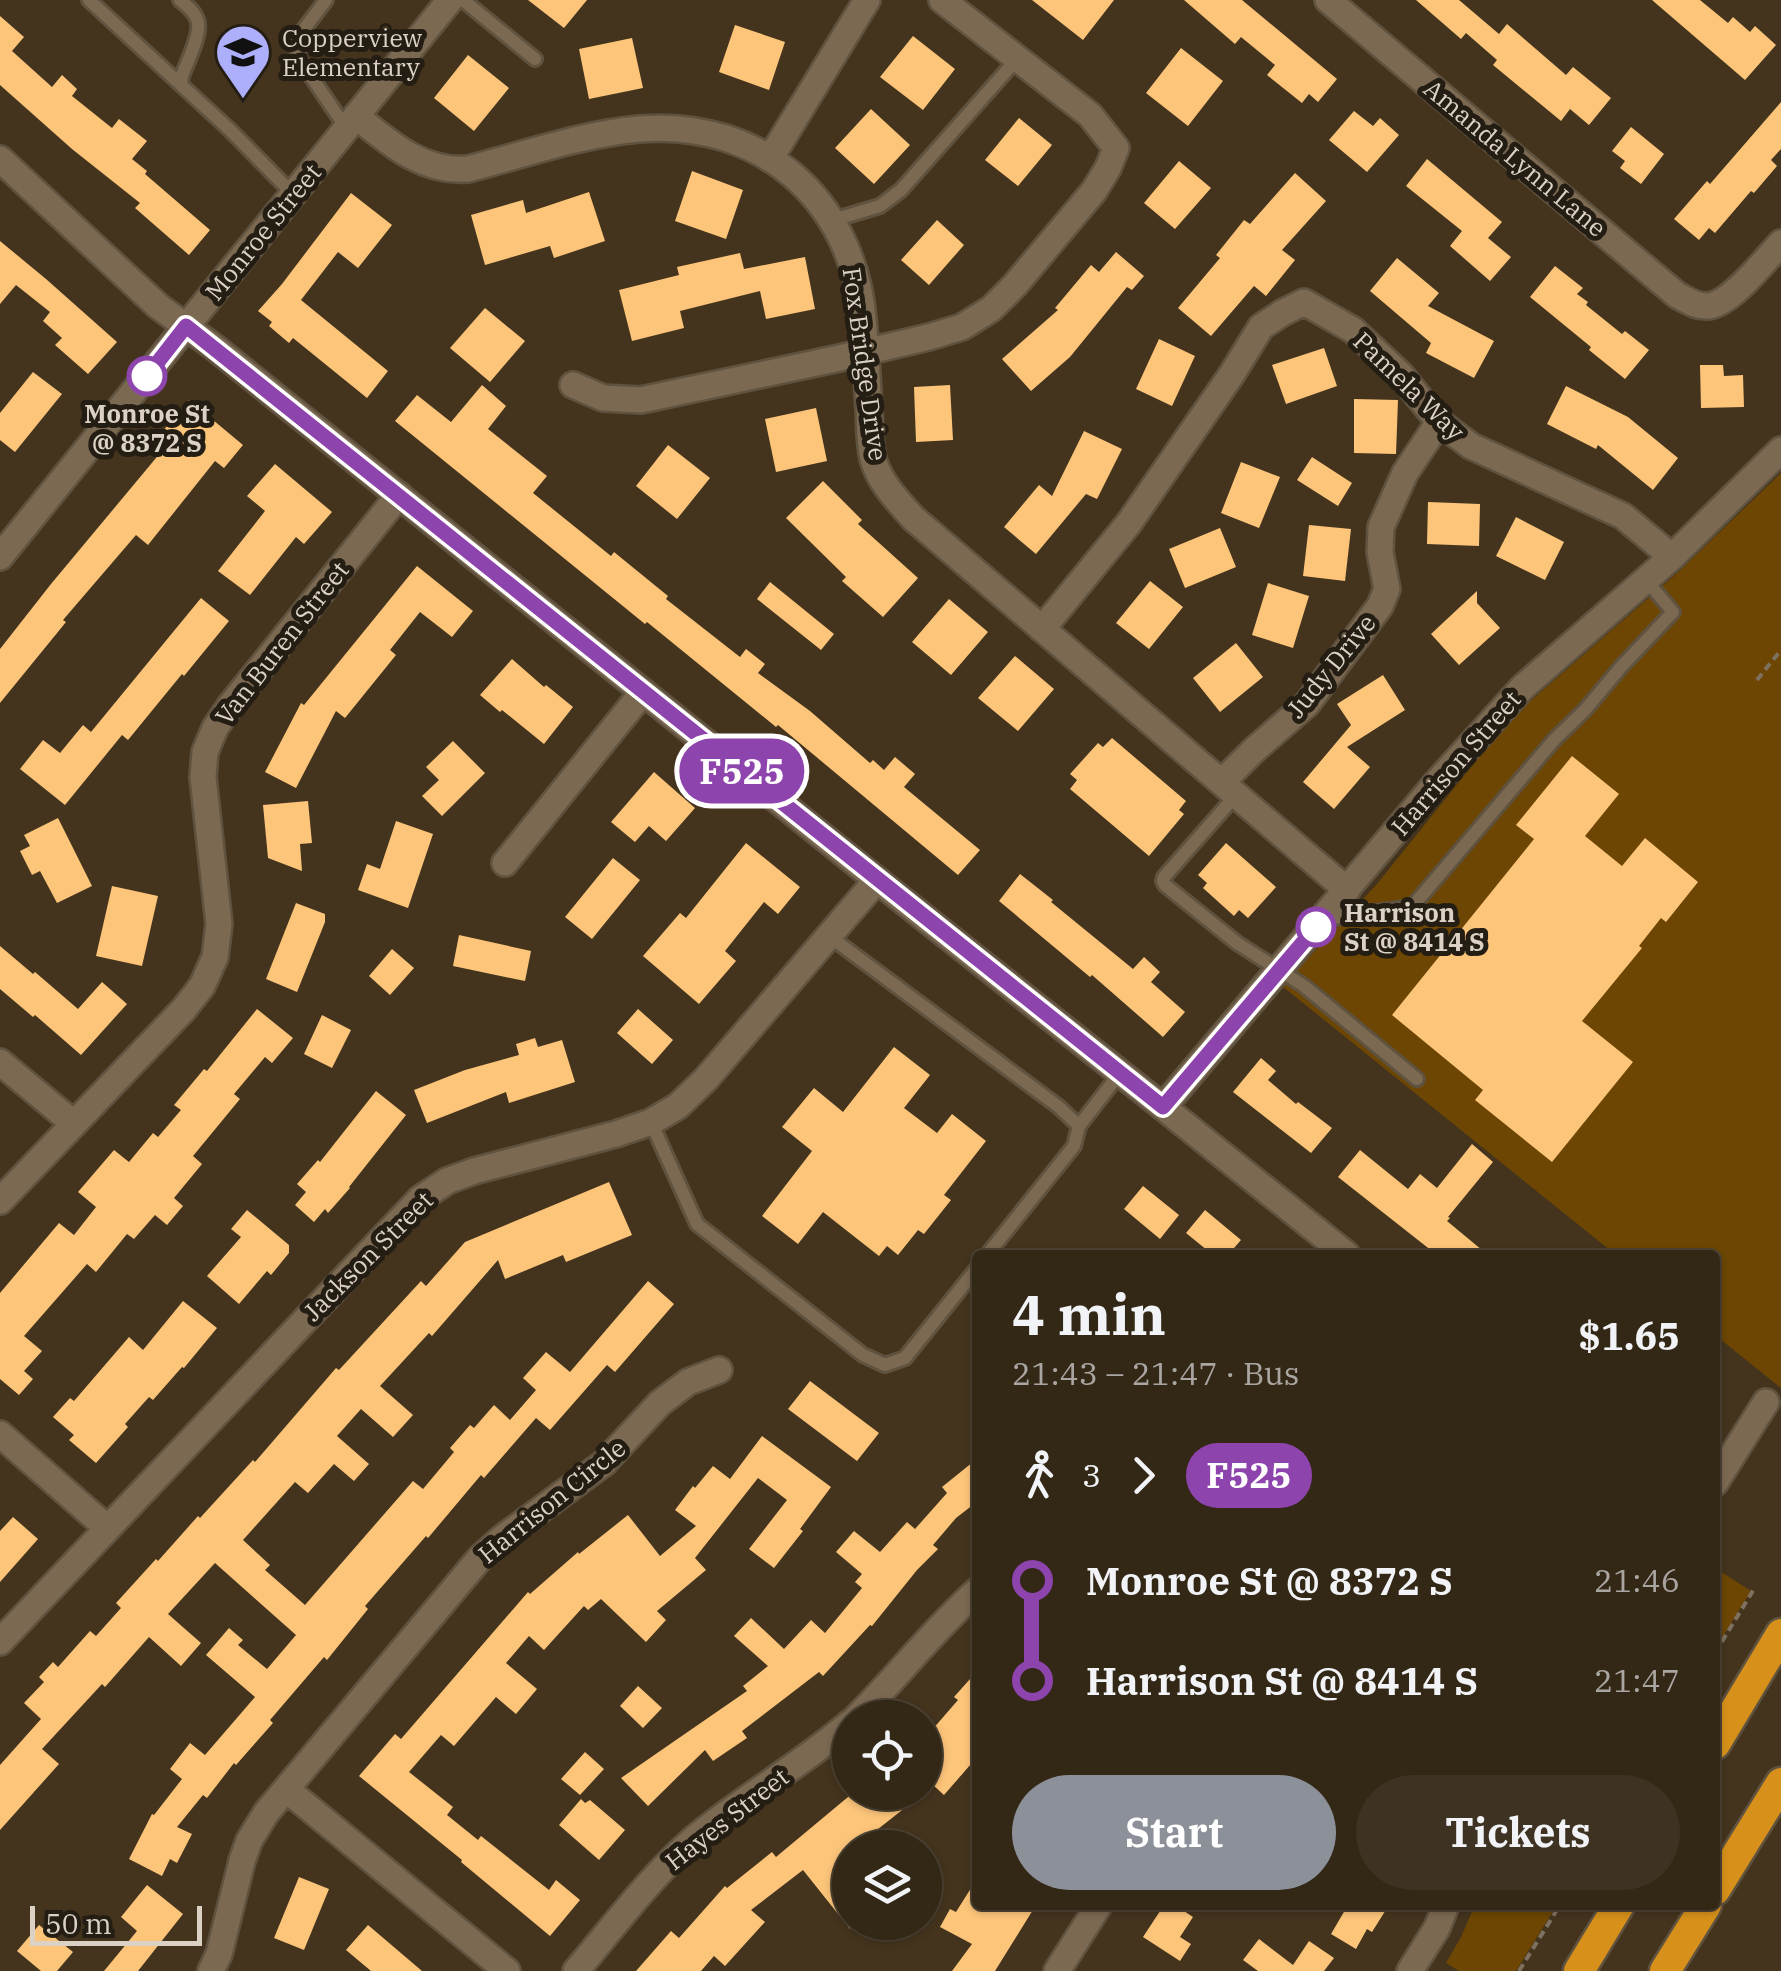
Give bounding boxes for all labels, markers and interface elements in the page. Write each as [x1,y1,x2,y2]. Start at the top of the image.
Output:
place label: Copperview Elementary [282,21,423,83]
school or university icon: Copperview Elementary [213,22,273,101]
street label: Amanda Lynn Lane [1417,72,1613,244]
street label: Monroe Street [197,156,328,307]
street label: Fox Bridge Drive [836,265,895,463]
street label: Pamela Way [1347,324,1473,447]
marker: Monroe St @ 8372 S [128,357,166,395]
place label: Monroe St @ 8372 S [84,397,210,459]
street label: Van Buren Street [207,554,356,731]
street label: Judy Drive [1279,607,1383,724]
street label: Harrison Street [1384,683,1528,842]
line badge: F525 [672,738,812,804]
text: F525 [699,748,785,794]
place label: Harrison St @ 8414 S [1344,896,1485,958]
marker: Harrison St @ 8414 S [1297,908,1335,946]
street label: Jackson Street [296,1183,440,1328]
text: 4 min [1012,1279,1166,1350]
text: $1.65 [1578,1311,1680,1360]
text: 21:43 – 21:47 · Bus [1012,1352,1299,1394]
street label: Harrison Circle [471,1431,632,1570]
icon: walk [1012,1448,1067,1503]
icon: forward [1116,1448,1171,1503]
text: F525 [1206,1452,1292,1498]
text: 3 [1082,1454,1101,1496]
text: Monroe St @ 8372 S [1086,1556,1453,1605]
text: 21:46 [1594,1559,1680,1601]
text: Harrison St @ 8414 S [1086,1656,1478,1705]
text: 21:47 [1594,1659,1680,1701]
map controls [832,1700,942,1940]
button: locate [832,1700,942,1810]
street label: Hayes Street [658,1760,795,1877]
button: Start [1012,1775,1336,1890]
button: Tickets [1356,1775,1680,1890]
button: layers [832,1830,942,1940]
scale bar [30,1901,202,1946]
text: 50 m [45,1905,112,1942]

